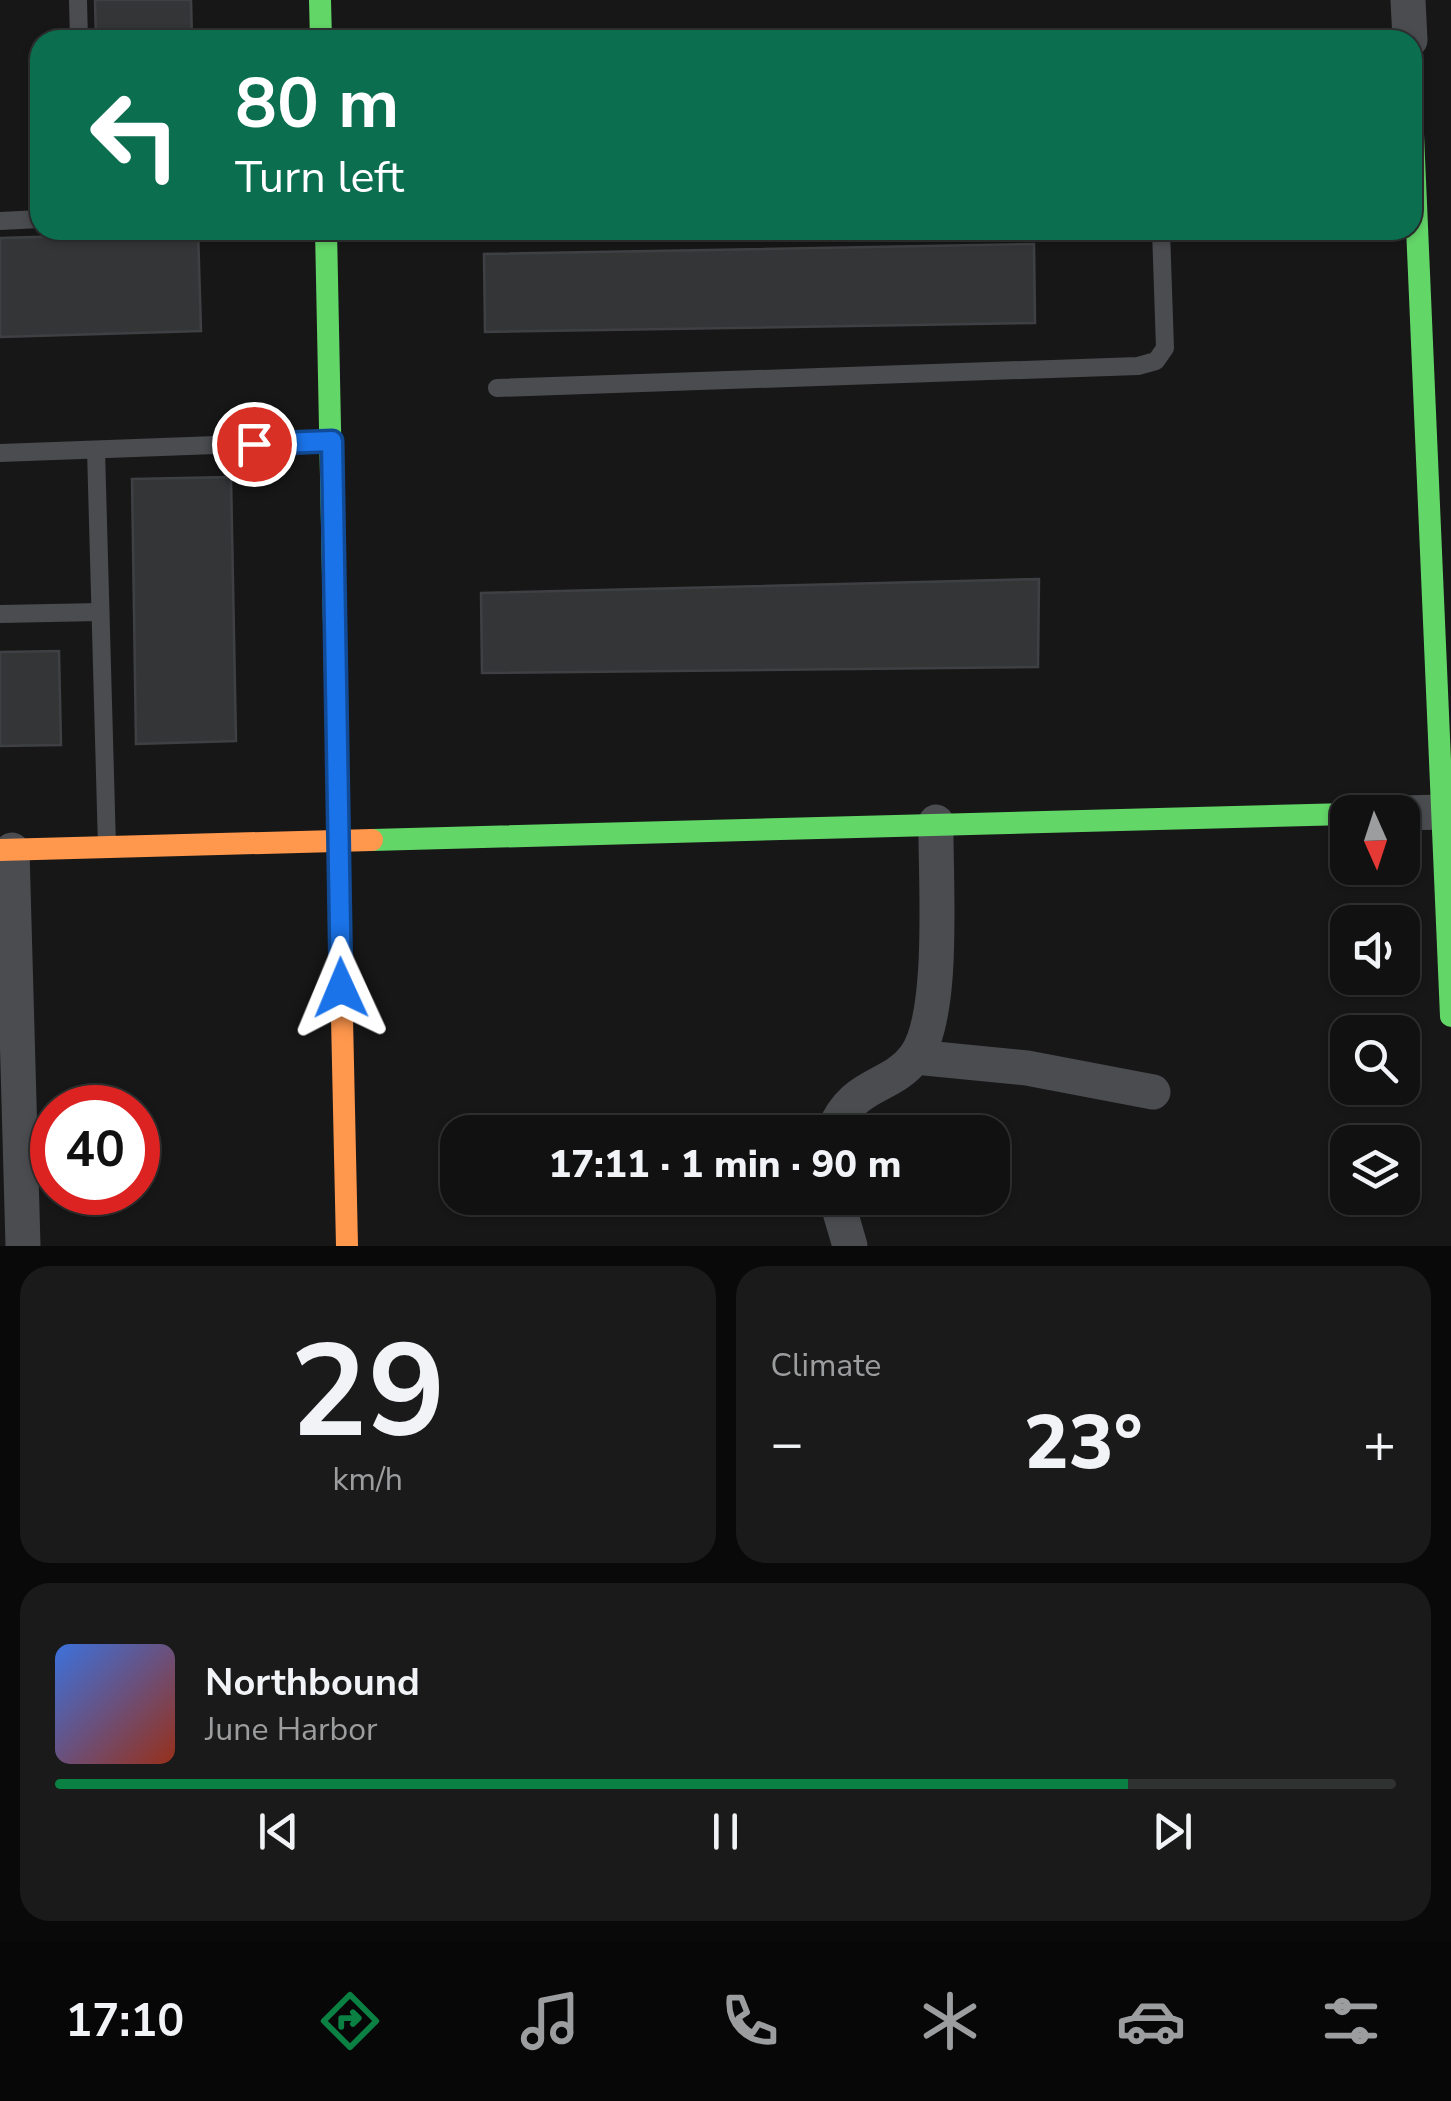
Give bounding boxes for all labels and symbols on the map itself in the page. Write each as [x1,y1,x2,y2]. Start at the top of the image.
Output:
pin [212,402,297,487]
north arrow [1330,795,1420,885]
position arrow [289,936,393,1040]
speed limit sign: 40 [30,1085,160,1215]

